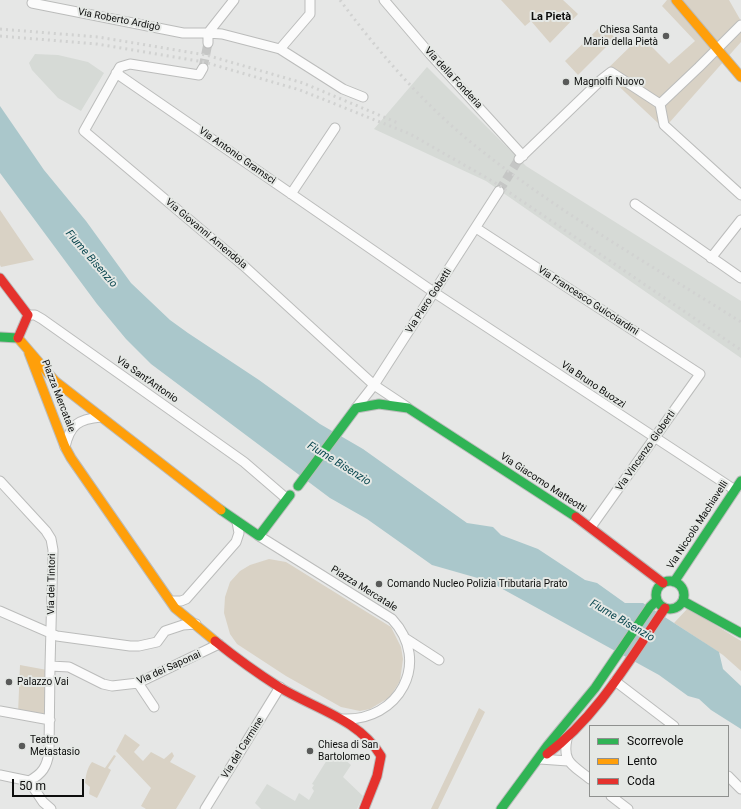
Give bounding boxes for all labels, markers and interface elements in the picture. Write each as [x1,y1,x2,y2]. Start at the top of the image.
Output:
street label: Via Roberto Ardigò [77,6,161,34]
district label: La Pietà [531,10,571,24]
place label: Chiesa Santa Maria della Pietà [584,24,658,48]
marker: Chiesa Santa Maria della Pietà [661,31,671,41]
street label: Via della Fonderia [422,45,484,111]
place label: Magnolfi Nuovo [574,76,644,88]
marker: Magnolfi Nuovo [561,77,571,87]
street label: Via Antonio Gramsci [196,125,278,187]
street label: Via Giovanni Amendola [163,196,249,272]
water label: Fiume Bisenzio [62,227,120,291]
street label: Via Francesco Guicciardini [535,264,641,338]
street label: Via Piero Gobetti [404,266,454,336]
street label: Via Sant'Antonio [114,354,180,406]
street label: Piazza Mercatale [39,358,77,434]
street label: Via Bruno Buozzi [558,359,628,411]
street label: Via Vincenzo Gioberti [614,408,678,494]
water label: Fiume Bisenzio [305,439,373,489]
street label: Via Giacomo Matteotti [498,451,588,515]
street label: Via Niccolò Machiavelli [665,478,731,572]
street label: Via dei Tintori [45,553,59,615]
street label: Piazza Mercatale [328,564,400,614]
place label: Comando Nucleo Polizia Tributaria Prato [387,578,568,590]
marker: Comando Nucleo Polizia Tributaria Prato [374,579,384,589]
water label: Fiume Bisenzio [587,597,657,645]
street label: Via dei Saponai [135,649,203,687]
place label: Palazzo Vai [17,676,69,688]
marker: Palazzo Vai [4,677,14,687]
street label: Via del Carmine [219,715,267,781]
legend [589,725,729,797]
place label: Teatro Metastasio [30,734,80,758]
text: Scorrevole [627,734,683,748]
place label: Chiesa di San Bartolomeo [318,739,378,762]
marker: Teatro Metastasio [17,741,27,751]
marker: Chiesa di San Bartolomeo [305,746,315,756]
text: Lento [627,754,657,768]
scale bar [14,771,86,797]
text: Coda [627,774,655,788]
text: 50 m [19,779,46,793]

